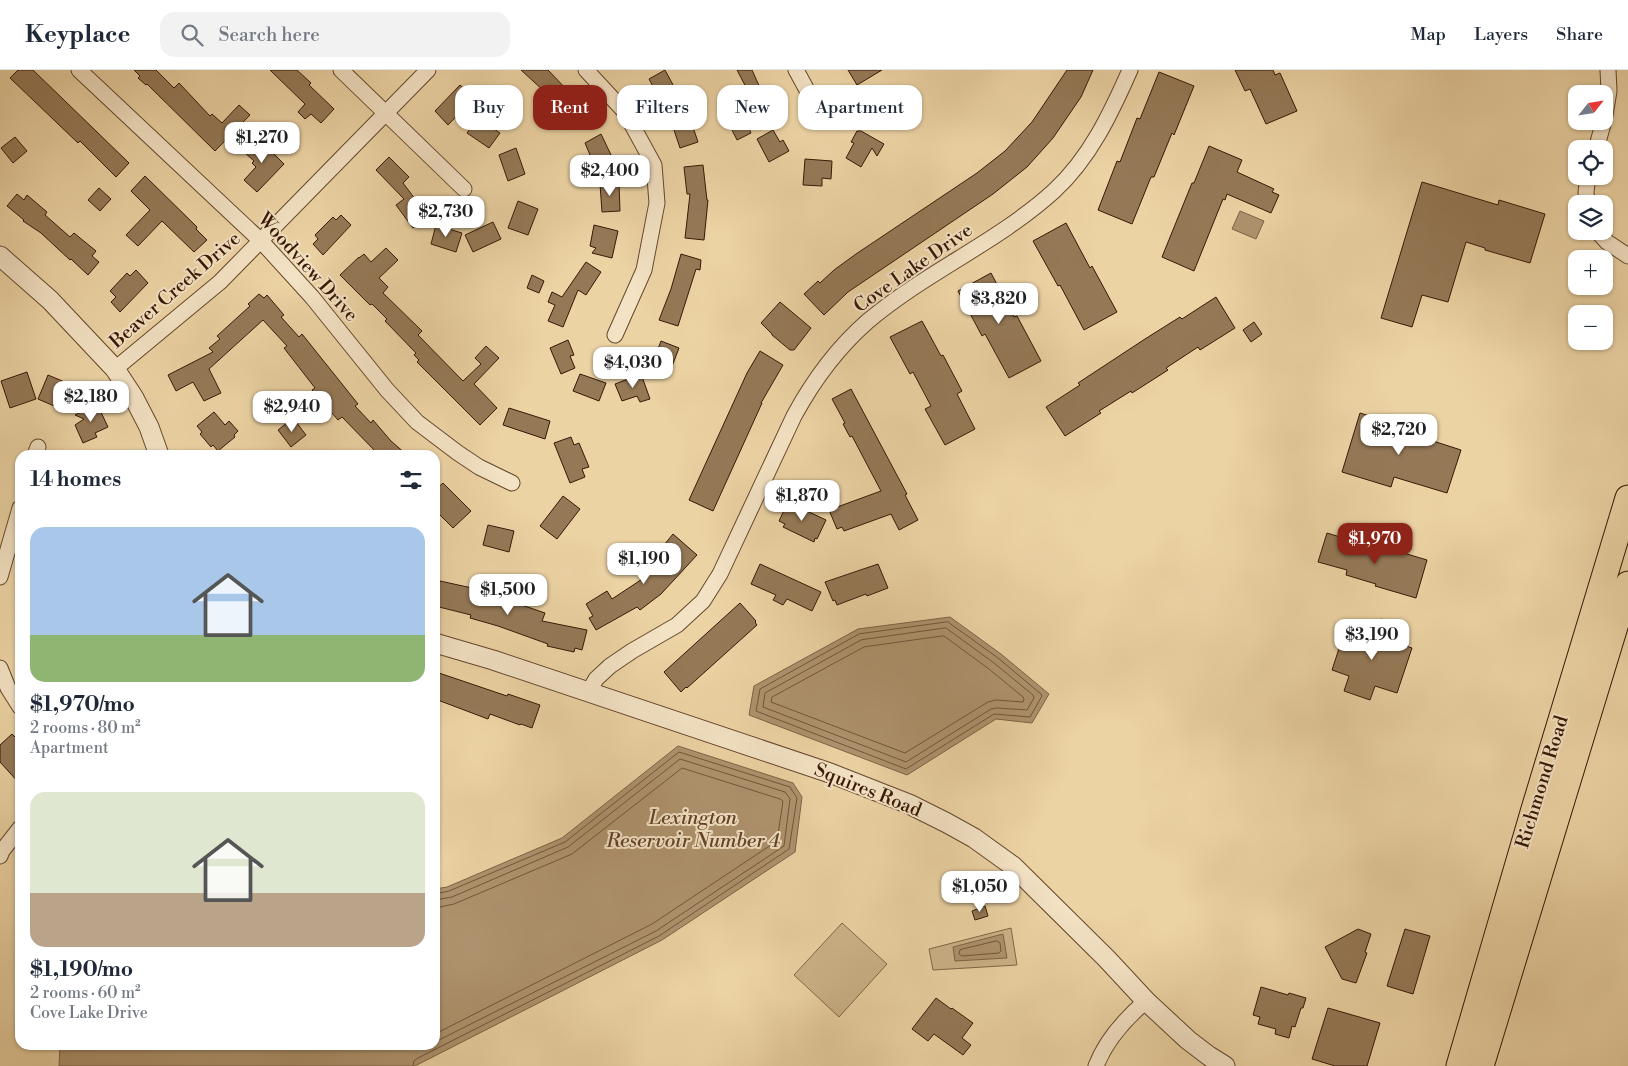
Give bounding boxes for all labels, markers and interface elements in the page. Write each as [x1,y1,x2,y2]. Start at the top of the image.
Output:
search box [160,12,510,57]
text: Keyplace [25,20,130,50]
icon: search [178,21,206,49]
text: Search here [218,23,320,47]
text: Map [1411,23,1446,46]
text: Layers [1474,23,1528,46]
text: Share [1556,23,1603,46]
chip: Buy [455,85,523,130]
chip: Rent [533,85,607,130]
chip: Filters [617,85,707,130]
chip: New [717,85,788,130]
chip: Apartment [798,85,922,130]
north arrow [1568,85,1612,130]
map controls [1568,85,1613,350]
pin: $1,270 [221,122,303,164]
text: $1,270 [236,128,288,148]
button: locate [1568,140,1613,185]
pin: $2,400 [569,154,651,197]
text: $2,400 [581,161,639,181]
button: layers [1568,195,1613,240]
pin: $2,730 [405,196,487,238]
text: $2,730 [419,202,473,222]
street label: Woodview Drive [252,207,363,327]
street label: Cove Lake Drive [849,218,977,318]
street label: Beaver Creek Drive [104,227,245,354]
button: + [1568,250,1613,295]
pin: $3,820 [958,282,1040,325]
text: $3,820 [971,289,1027,309]
button: − [1568,305,1613,350]
pin: $4,030 [592,346,674,389]
text: $4,030 [604,353,662,373]
pin: $2,180 [50,380,132,423]
text: $2,180 [64,387,118,407]
pin: $2,940 [251,390,333,433]
text: $2,940 [264,397,320,417]
pin: $2,720 [1358,414,1440,456]
text: $2,720 [1371,420,1427,440]
icon: filters [397,466,425,494]
text: 14 homes [30,467,121,493]
pin: $1,870 [761,480,843,522]
text: $1,870 [776,486,828,506]
pin: $1,970 [1334,522,1416,565]
text: $1,970 [1349,529,1401,549]
pin: $1,190 [603,542,685,585]
text: $1,190 [618,549,670,569]
icon: home [183,560,273,650]
pin: $1,500 [467,574,549,616]
text: $1,500 [480,580,536,600]
pin: $3,190 [1331,618,1413,661]
text: $3,190 [1345,625,1399,645]
text: $1,970/mo [30,692,135,718]
street label: Richmond Road [1510,713,1574,851]
text: 2 rooms · 80 m² [30,718,141,738]
text: Apartment [30,738,109,758]
street label: Squires Road [811,758,925,822]
water label: Lexington Reservoir Number 4 [605,806,781,854]
icon: home [183,825,273,915]
pin: $1,050 [939,870,1021,913]
text: $1,050 [952,877,1008,897]
text: $1,190/mo [30,957,133,983]
text: 2 rooms · 60 m² [30,983,141,1003]
text: Cove Lake Drive [30,1003,148,1023]

